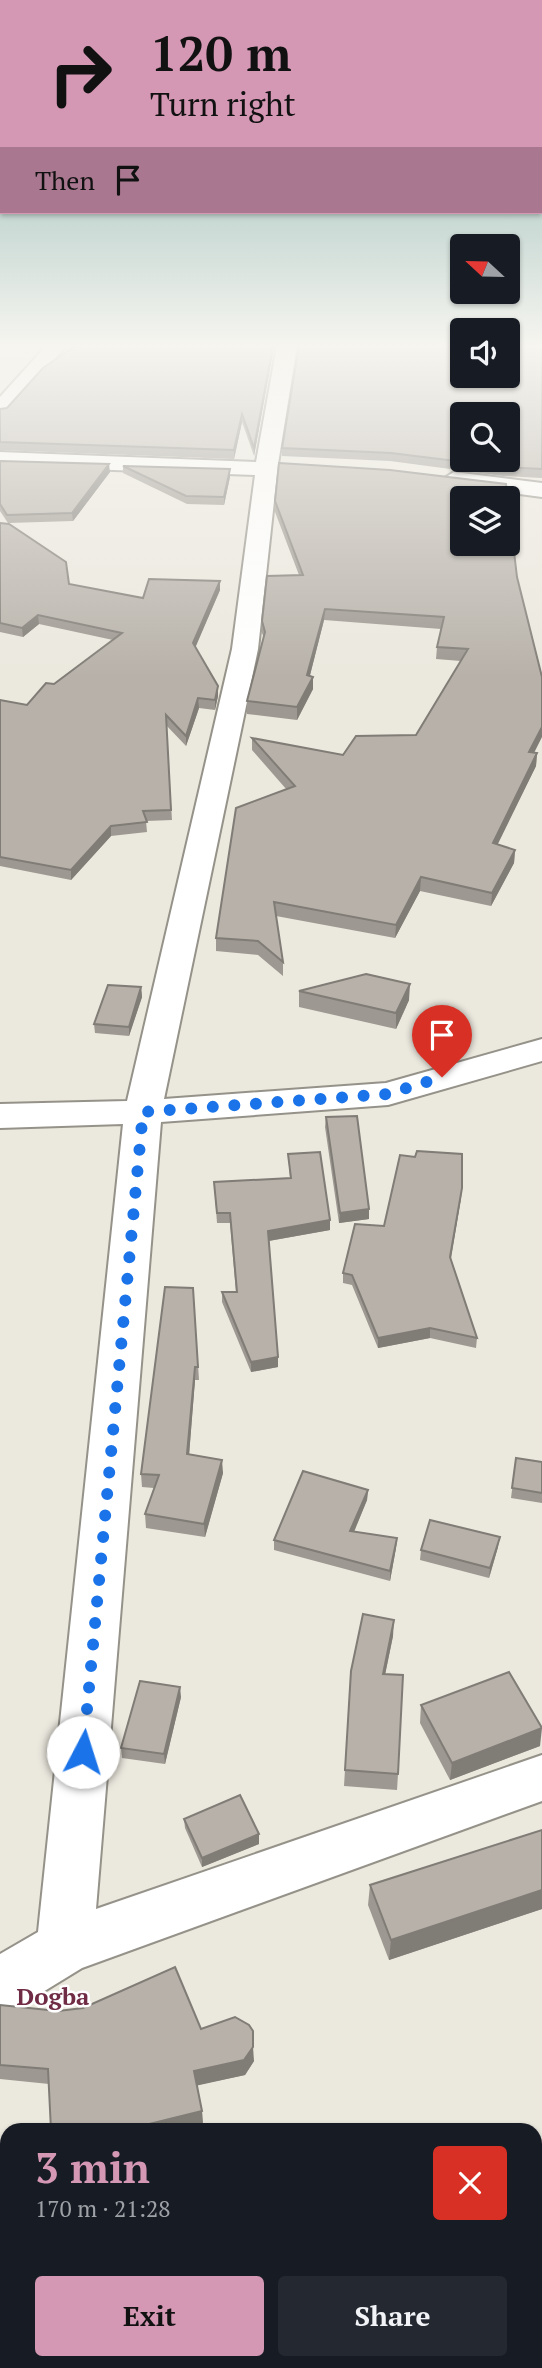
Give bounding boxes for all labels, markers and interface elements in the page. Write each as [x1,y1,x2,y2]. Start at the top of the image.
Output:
text: 120 m [150,20,292,85]
icon: right [35,28,126,119]
text: Turn right [150,83,296,125]
icon: arrive [109,161,147,199]
text: Then [35,163,95,197]
north arrow [450,234,520,304]
map controls [450,234,520,556]
button: sound [450,318,520,388]
button: search [450,402,520,472]
button: layers [450,486,520,556]
pin [412,1005,472,1077]
icon: arrive [423,1016,461,1054]
position arrow [46,1715,120,1789]
district label: Dogba [17,1980,90,2012]
text: 3 min [35,2139,150,2195]
button: close [433,2146,507,2220]
text: 170 m · 21:28 [35,2193,170,2224]
button: Exit [35,2276,264,2356]
button: Share [278,2276,507,2356]

